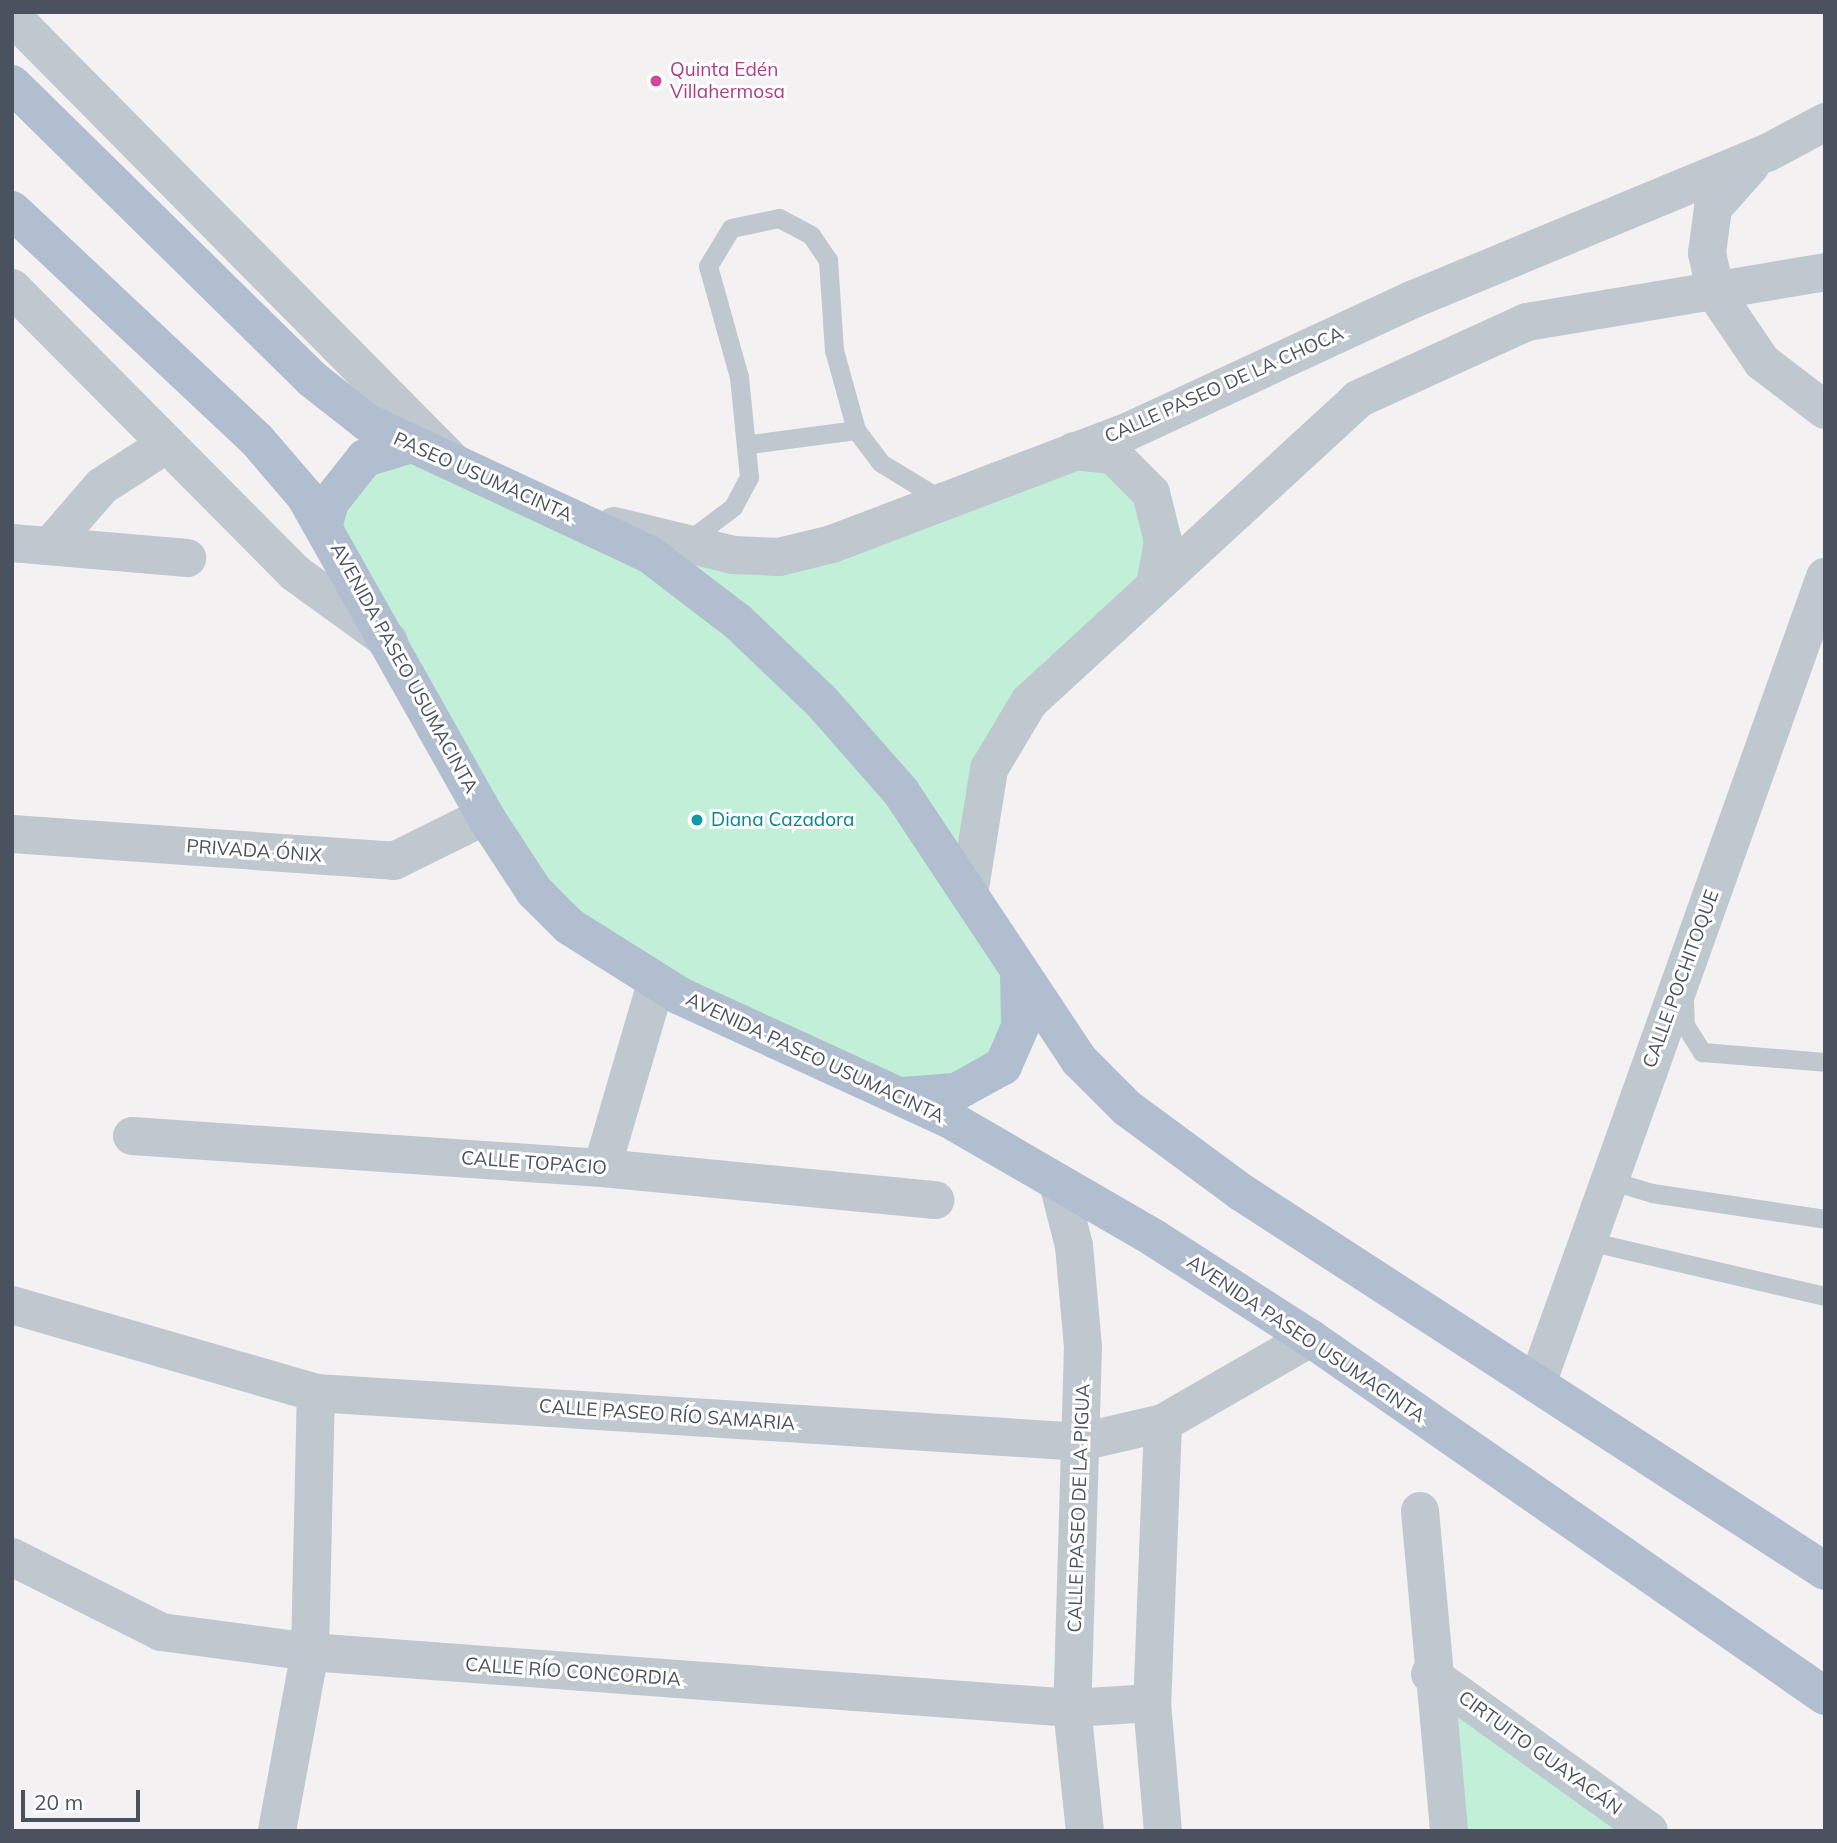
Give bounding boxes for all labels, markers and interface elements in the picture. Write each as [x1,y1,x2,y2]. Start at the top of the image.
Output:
place label: Quinta Edén Villahermosa [670,59,785,103]
marker: Quinta Edén Villahermosa [648,73,664,89]
street label: CALLE PASEO DE LA CHOCA [1101,322,1347,448]
street label: PASEO USUMACINTA [390,427,576,527]
street label: AVENIDA PASEO USUMACINTA [326,539,482,797]
place label: Diana Cazadora [711,809,854,831]
marker: Diana Cazadora [689,812,705,828]
street label: PRIVADA ÓNIX [186,835,322,867]
street label: CALLE POCHITOQUE [1638,887,1724,1071]
street label: AVENIDA PASEO USUMACINTA [682,988,948,1128]
street label: CALLE TOPACIO [460,1147,608,1179]
street label: AVENIDA PASEO USUMACINTA [1183,1251,1429,1427]
street label: CALLE PASEO DE LA PIGUA [1063,1383,1095,1633]
street label: CALLE PASEO RÍO SAMARIA [538,1395,796,1435]
street label: CALLE RÍO CONCORDIA [464,1653,682,1691]
street label: CIRTUITO GUAYACÁN [1454,1686,1626,1820]
scale bar [24,1776,144,1820]
text: 20 m [34,1789,83,1815]

